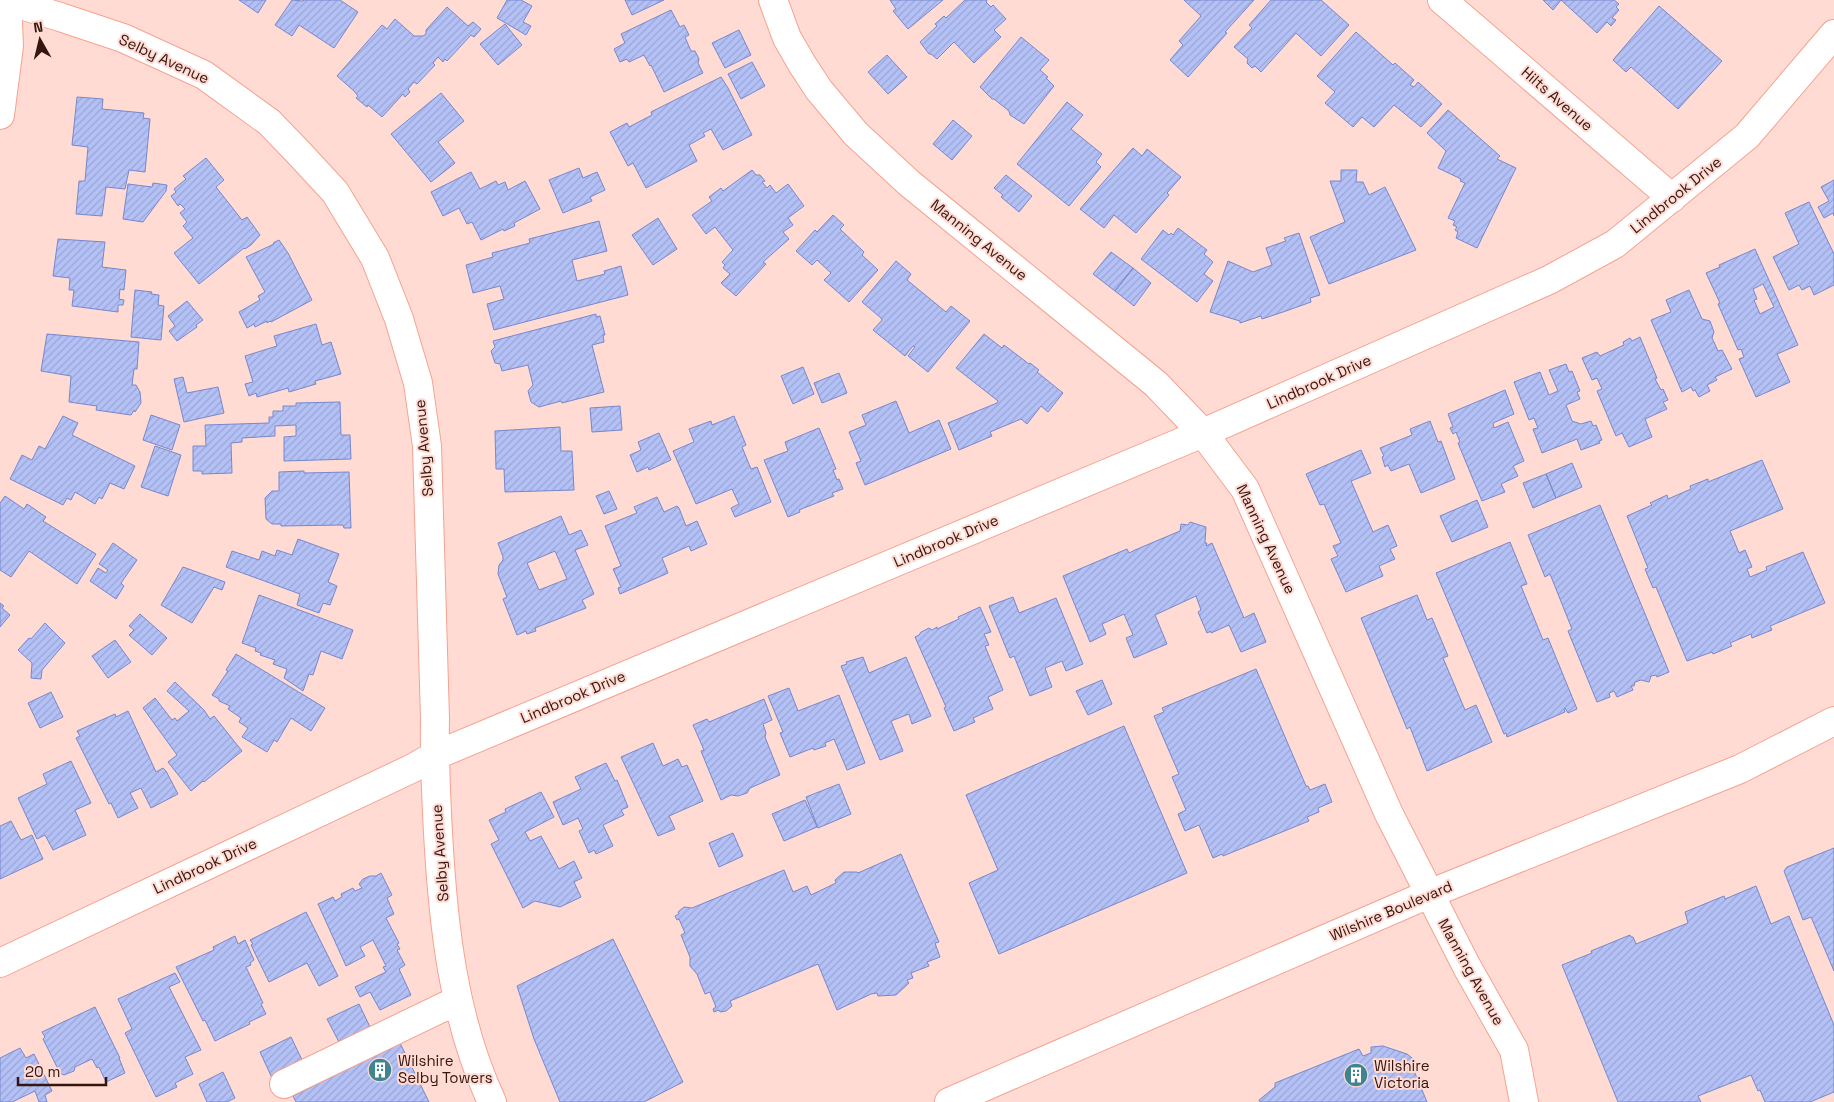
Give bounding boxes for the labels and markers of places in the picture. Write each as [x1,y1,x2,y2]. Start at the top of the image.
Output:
place label: Wilshire Selby Towers [398,1051,493,1087]
place label: Wilshire Victoria [1374,1056,1430,1092]
building icon: Wilshire Selby Towers [367,1057,393,1083]
building icon: Wilshire Victoria [1343,1062,1369,1088]

